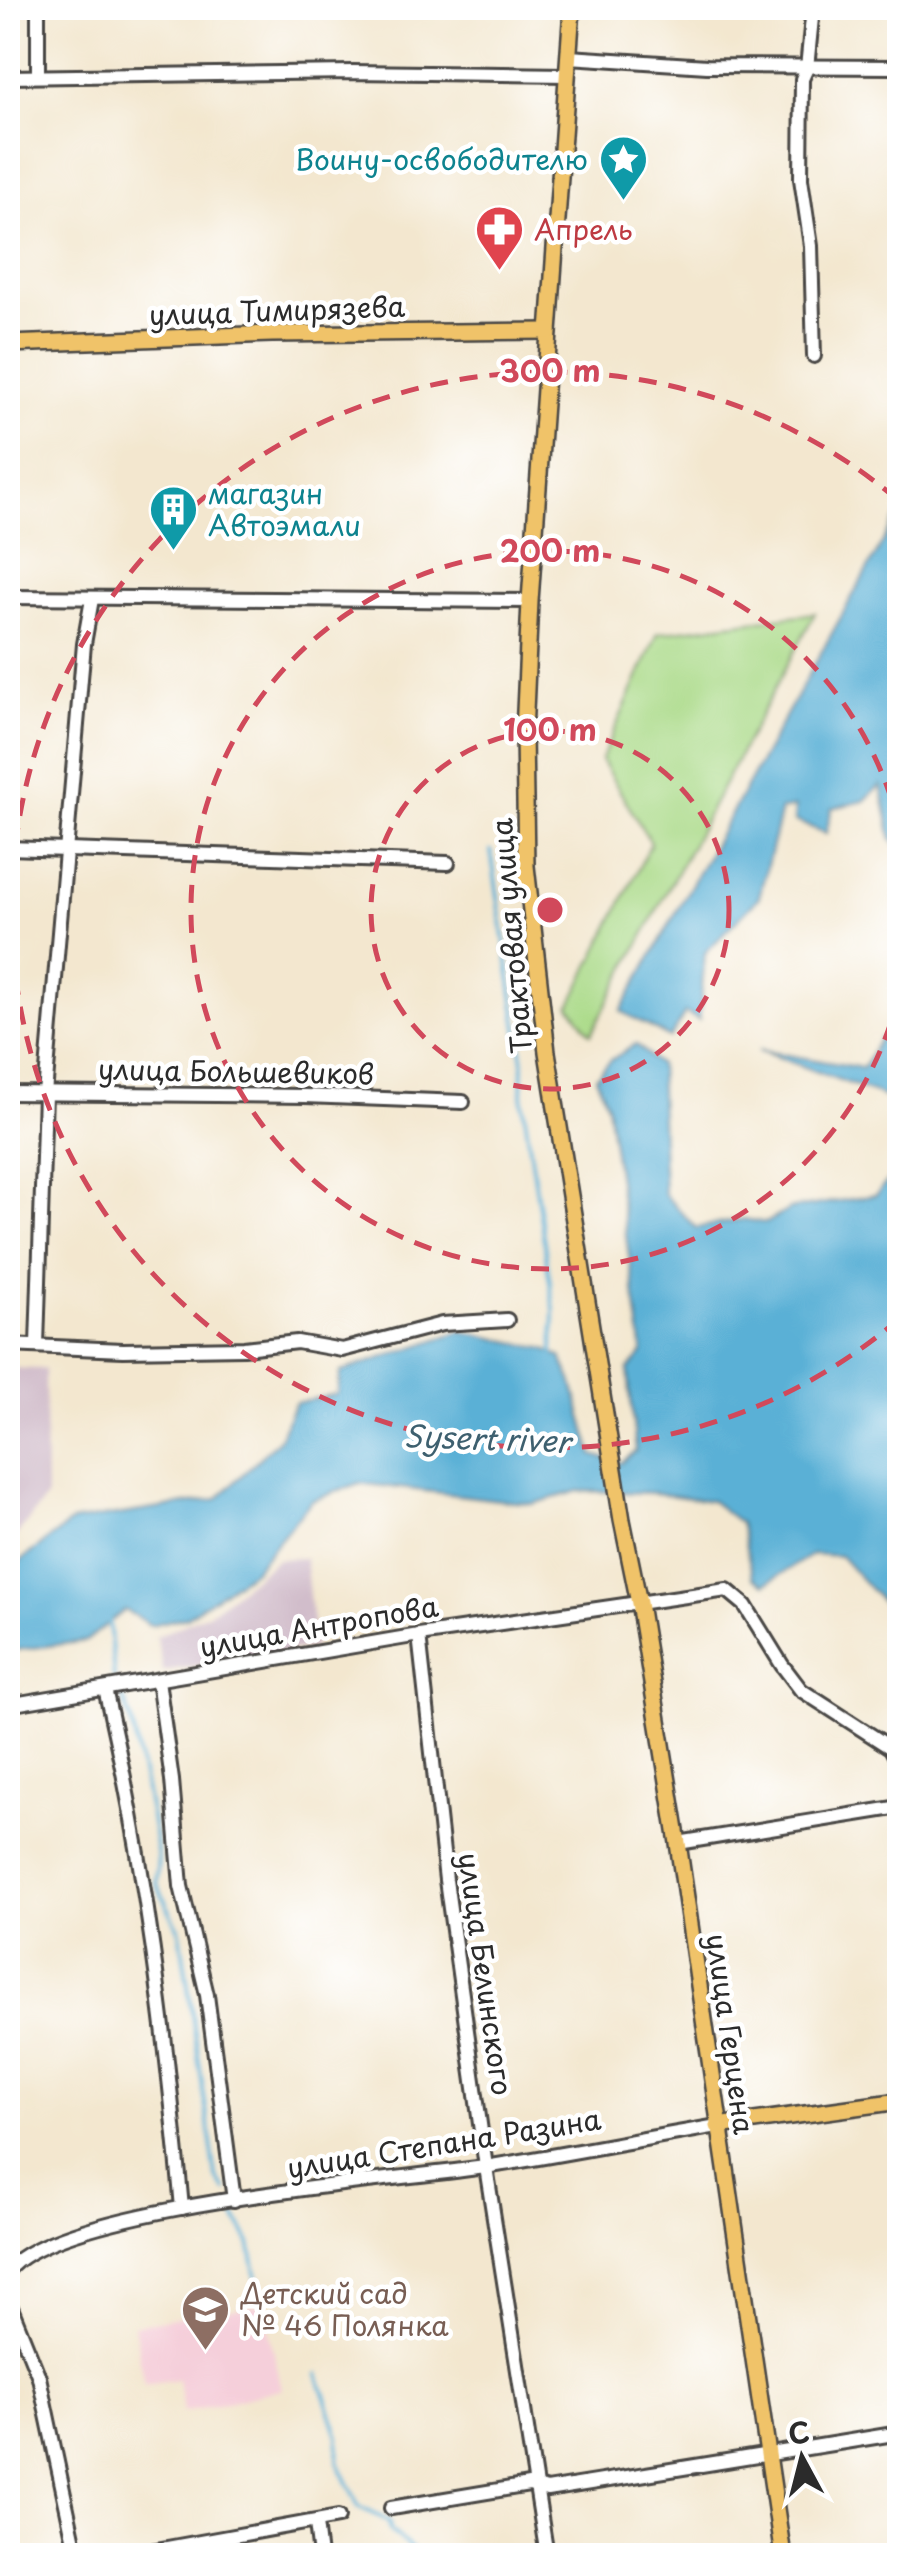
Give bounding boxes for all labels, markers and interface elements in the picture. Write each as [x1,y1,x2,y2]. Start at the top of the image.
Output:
place icon: Воину-освободителю [597,134,649,202]
place label: Воину-освободителю [295,137,588,180]
pharmacy icon: Апрель [473,204,525,272]
place label: Апрель [534,207,633,250]
street label: улица Тимирязева [148,284,406,335]
text: 300 m [499,347,601,392]
place label: магазин Автоэмали [208,471,361,546]
building icon: магазин Автоэмали [147,484,199,552]
text: 200 m [500,527,600,572]
text: 100 m [503,706,597,751]
street label: Трактовая улица [479,816,542,1056]
centre of rings [532,892,568,928]
street label: улица Большевиков [98,1047,375,1094]
water label: Sysert river [403,1412,575,1463]
street label: улица Антропова [196,1583,442,1668]
street label: улица Белинского [448,1850,525,2098]
street label: улица Герцена [696,1931,767,2137]
street label: улица Степана Разина [284,2096,604,2189]
place label: Детский сад № 46 Полянка [240,2271,449,2346]
school or university icon: Детский сад № 46 Полянка [180,2284,232,2352]
north arrow [752,2408,852,2508]
text: С [786,2409,812,2454]

